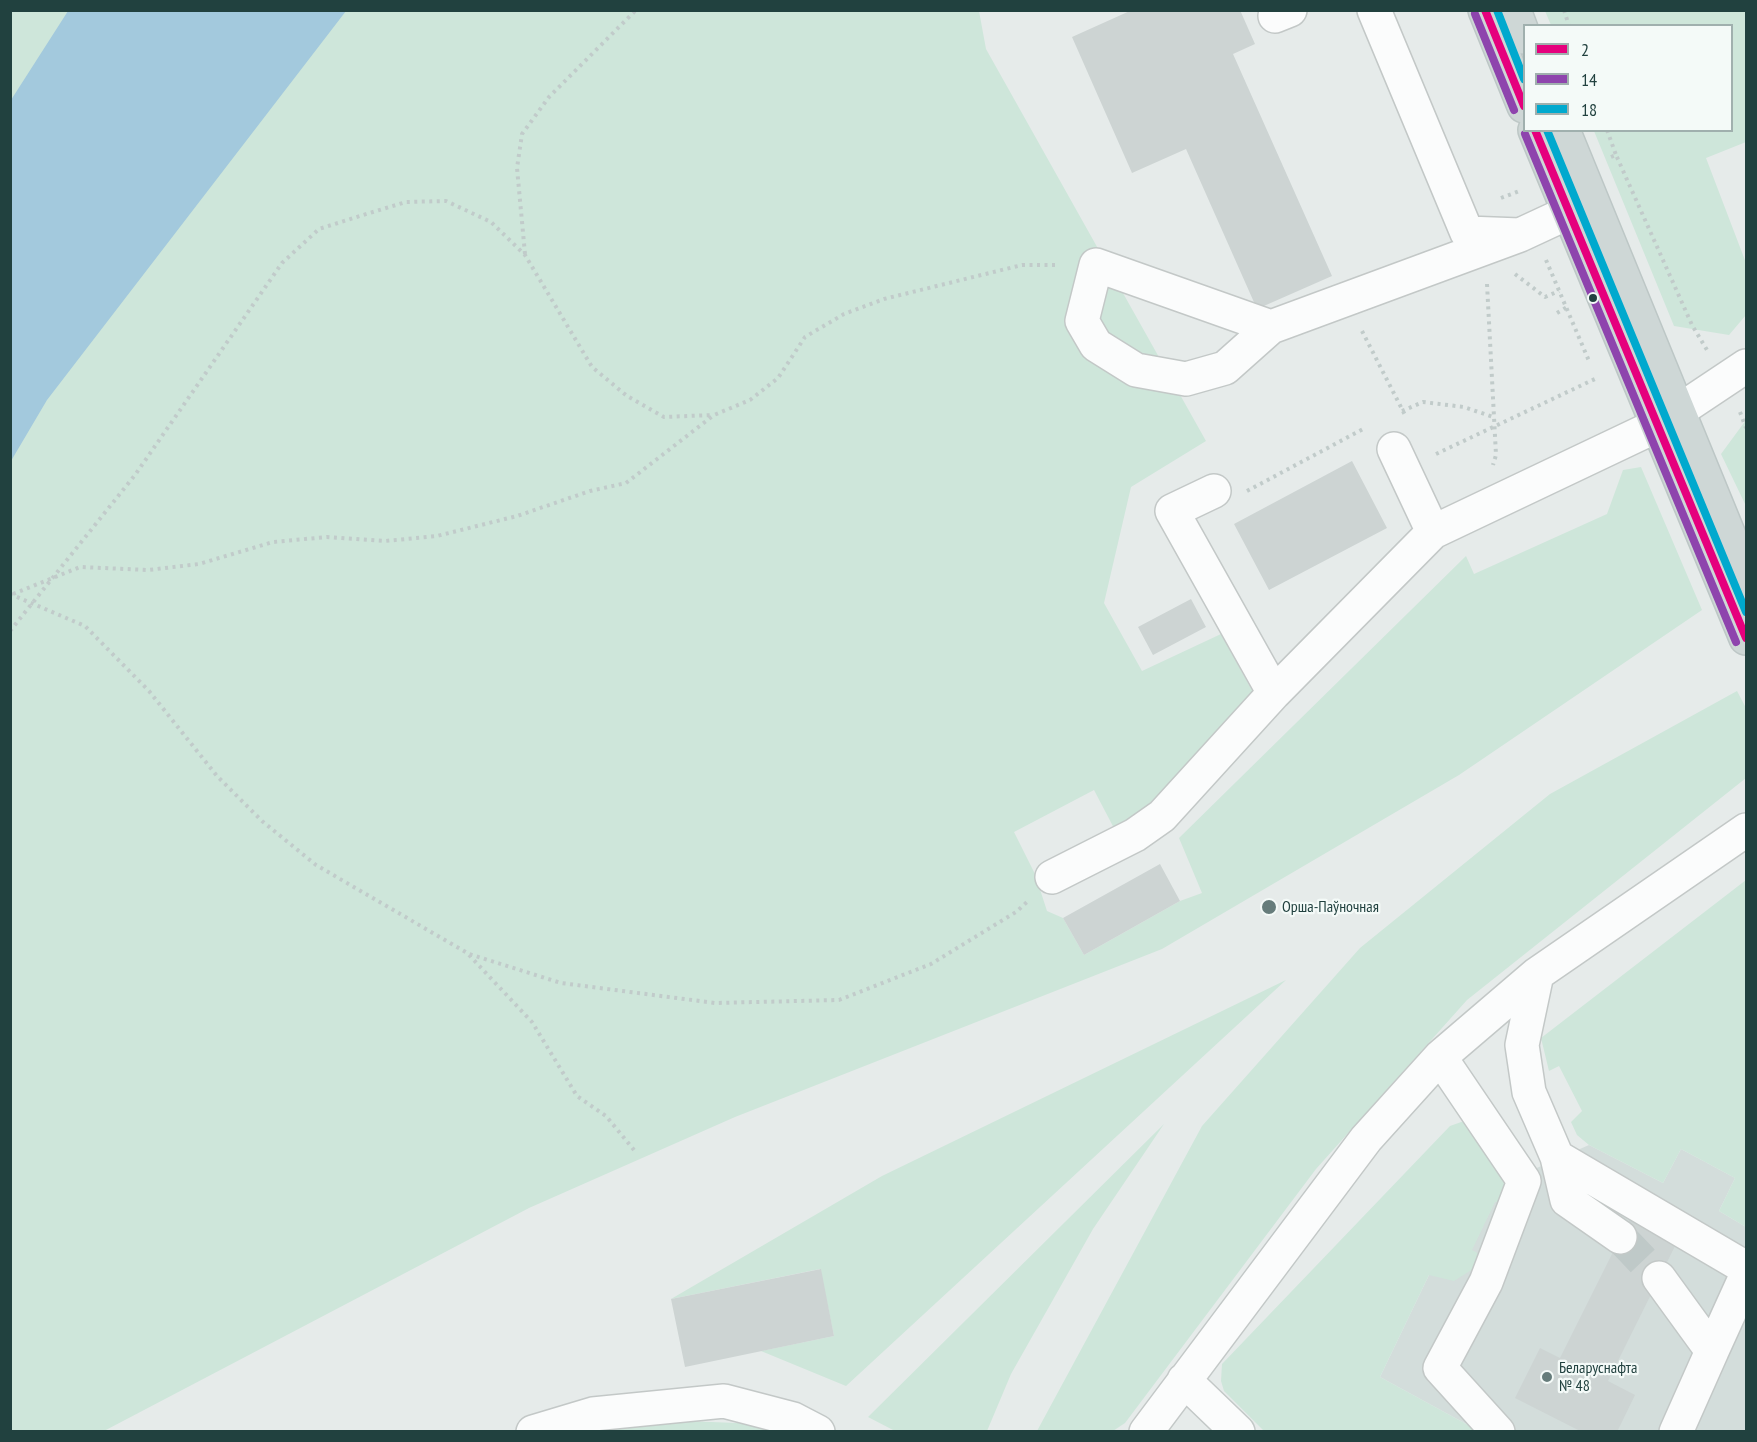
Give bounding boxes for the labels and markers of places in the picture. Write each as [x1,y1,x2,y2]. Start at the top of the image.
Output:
unlabelled marker [1587,292,1599,304]
place label: Орша-Паўночная [1282,897,1379,917]
marker: Орша-Паўночная [1260,898,1278,916]
place label: Беларуснафта № 48 [1559,1358,1637,1396]
marker: Беларуснафта № 48 [1540,1370,1554,1384]

